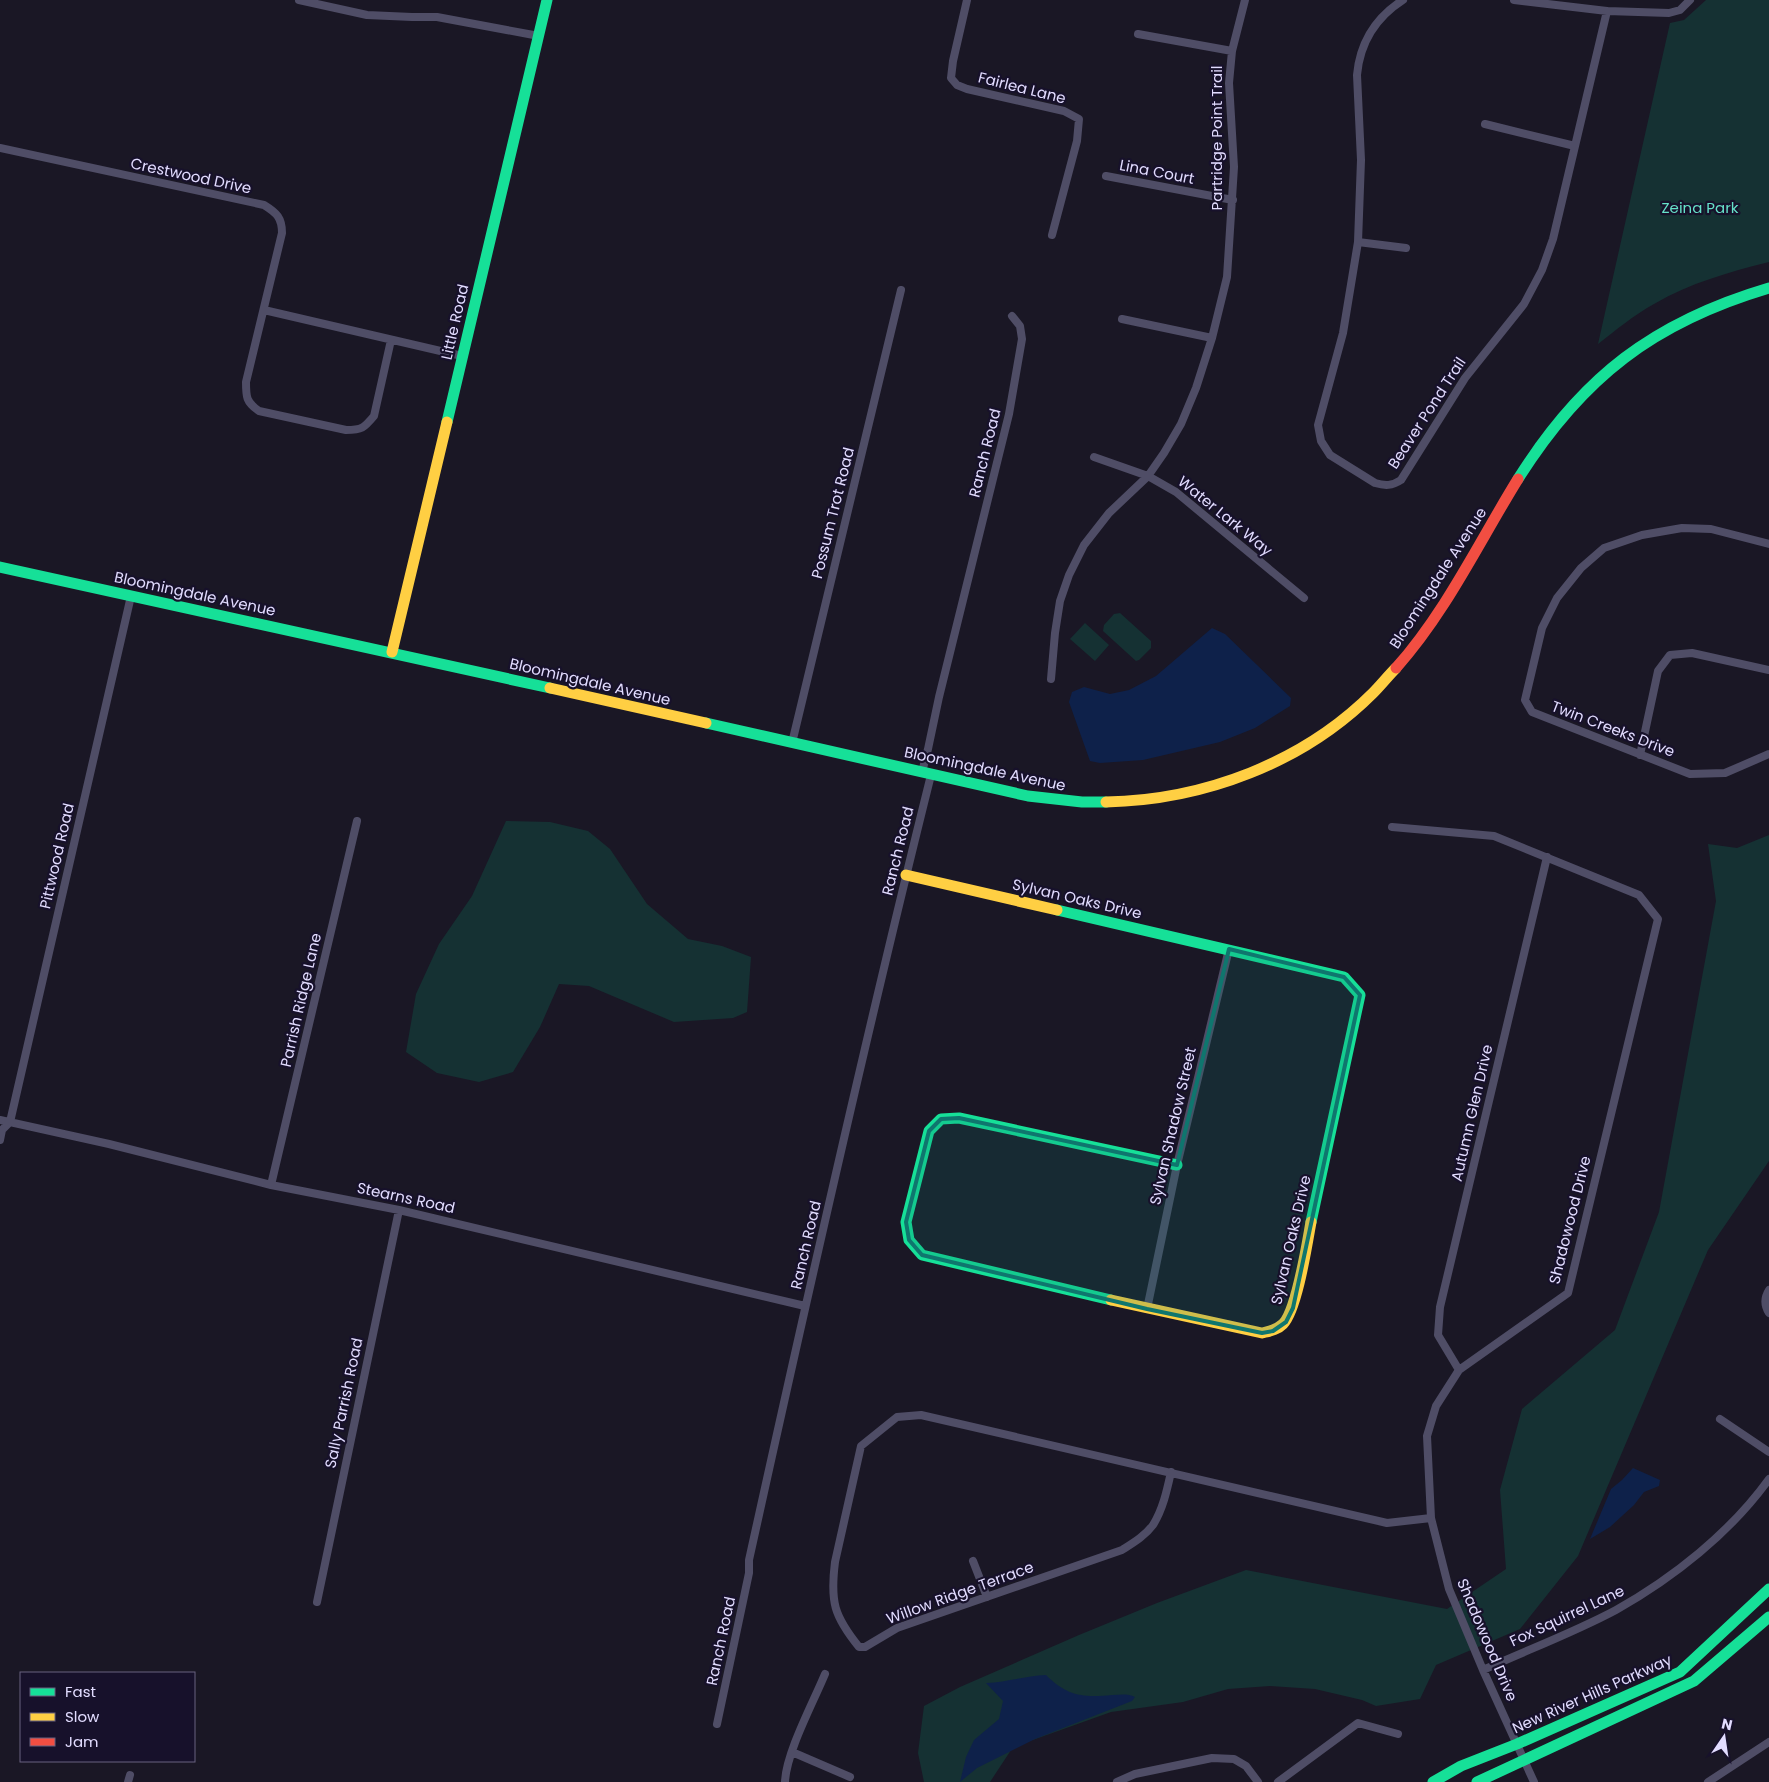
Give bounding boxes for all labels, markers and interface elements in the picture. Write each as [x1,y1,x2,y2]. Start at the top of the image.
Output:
street label: Partridge Point Trail [1206,65,1227,211]
street label: Fairlea Lane [976,66,1068,109]
street label: Crestwood Drive [129,152,253,199]
street label: Lina Court [1118,154,1196,189]
park label: Zeina Park [1662,197,1739,218]
street label: Little Road [436,282,473,362]
street label: Beaver Pond Trail [1383,353,1471,473]
street label: Ranch Road [963,406,1006,499]
street label: Possum Trot Road [806,445,859,581]
street label: Water Lark Way [1174,471,1278,561]
street label: Bloomingdale Avenue [1384,503,1491,652]
street label: Bloomingdale Avenue [112,566,278,621]
street label: Bloomingdale Avenue [508,653,673,710]
street label: Twin Creeks Drive [1548,695,1678,762]
street label: Bloomingdale Avenue [902,741,1068,796]
street label: Pittwood Road [34,801,79,911]
street label: Ranch Road [876,804,919,897]
street label: Sylvan Oaks Drive [1010,873,1144,924]
street label: Parrish Ridge Lane [275,931,326,1069]
street label: Autumn Glen Drive [1446,1042,1497,1183]
street label: Sylvan Shadow Street [1144,1045,1201,1207]
street label: Shadowood Drive [1543,1154,1596,1286]
street label: Sylvan Oaks Drive [1265,1173,1316,1307]
street label: Stearns Road [355,1177,457,1218]
street label: Ranch Road [785,1198,826,1291]
street label: Sally Parrish Road [319,1336,368,1470]
street label: Willow Ridge Terrace [883,1556,1036,1629]
street label: Shadowood Drive [1452,1575,1523,1704]
street label: Fox Squirrel Lane [1506,1580,1628,1651]
street label: Ranch Road [701,1594,740,1687]
street label: New River Hills Parkway [1509,1649,1675,1738]
legend [20,1672,195,1762]
text: Fast [65,1681,96,1702]
text: Slow [65,1706,100,1727]
north arrow [1699,1712,1749,1762]
text: N [1720,1713,1734,1735]
text: Jam [65,1731,99,1752]

